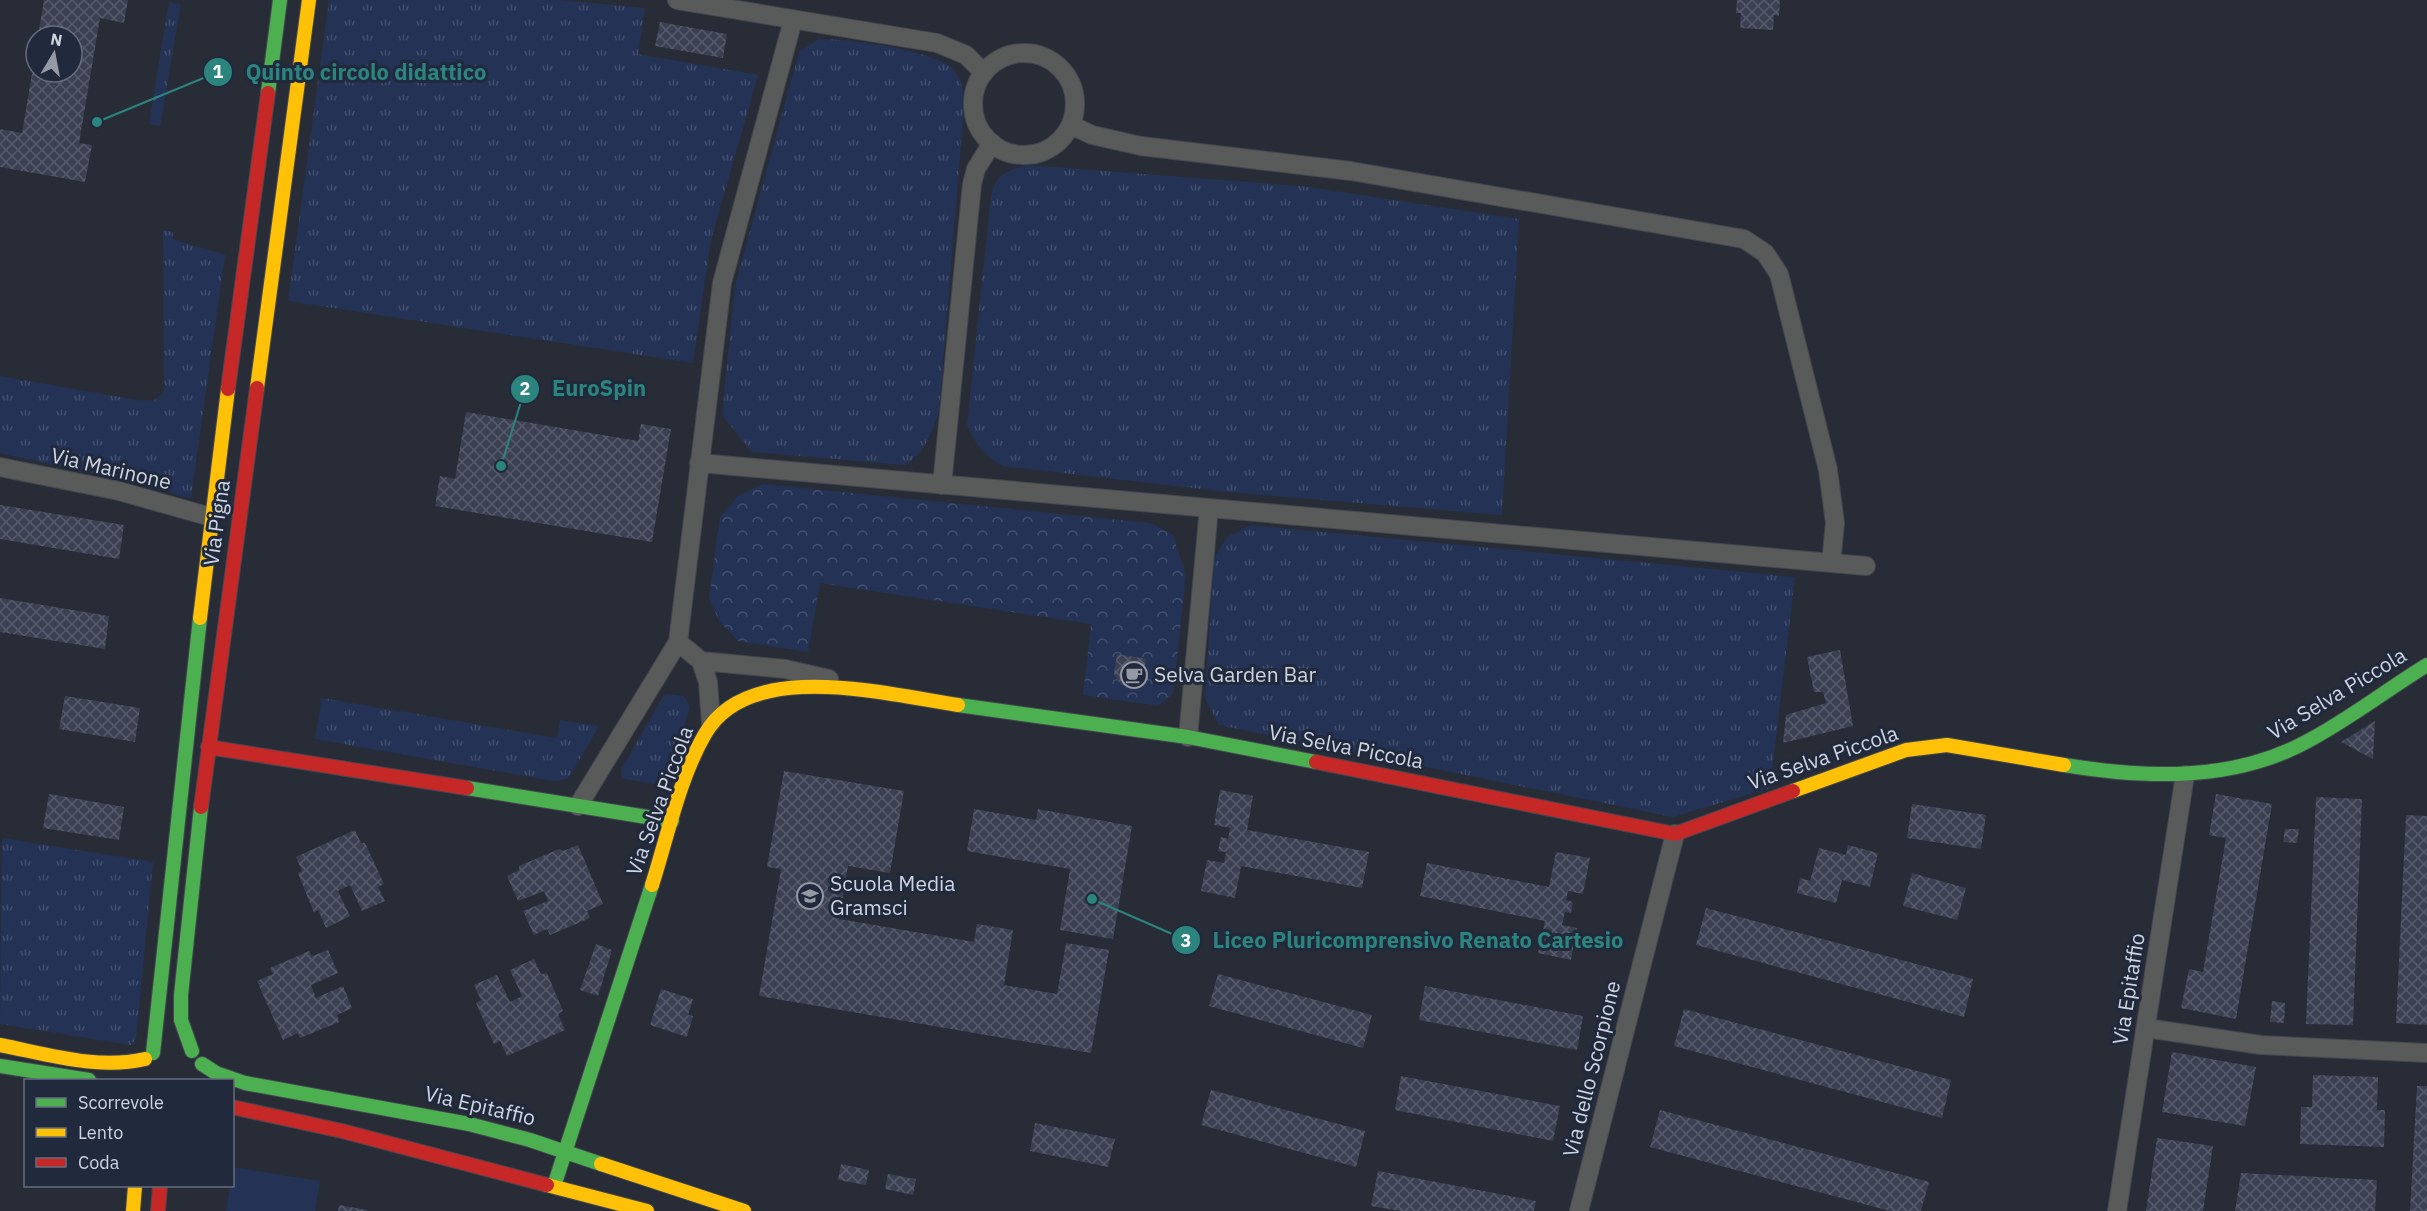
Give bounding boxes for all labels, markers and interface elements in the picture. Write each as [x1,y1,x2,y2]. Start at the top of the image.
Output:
north arrow [24,24,84,84]
text: N [49,28,64,50]
callout: Quinto circolo didattico [203,52,498,92]
text: Quinto circolo didattico [246,57,486,86]
text: 1 [213,60,224,83]
callout: EuroSpin [510,369,658,409]
text: EuroSpin [552,373,646,402]
text: 2 [520,377,530,400]
street label: Via Marinone [48,441,174,495]
street label: Via Pigna [196,478,236,568]
street label: Via Selva Piccola [2262,641,2411,746]
cafe icon: Selva Garden Bar [1119,660,1149,690]
place label: Selva Garden Bar [1154,660,1316,688]
street label: Via Selva Piccola [1266,717,1426,775]
street label: Via Selva Piccola [1744,718,1902,796]
street label: Via Selva Piccola [619,722,699,879]
place label: Scuola Media Gramsci [830,869,956,921]
school or university icon: Scuola Media Gramsci [795,881,825,911]
callout: Liceo Pluricomprensivo Renato Cartesio [1171,920,1636,960]
text: Liceo Pluricomprensivo Renato Cartesio [1213,925,1623,954]
text: 3 [1181,929,1191,952]
street label: Via Epitaffio [2105,931,2151,1047]
street label: Via dello Scorpione [1556,978,1626,1160]
legend [24,1079,234,1187]
street label: Via Epitaffio [422,1079,538,1131]
text: Scorrevole [78,1091,164,1114]
text: Lento [78,1121,123,1144]
text: Coda [78,1151,120,1174]

